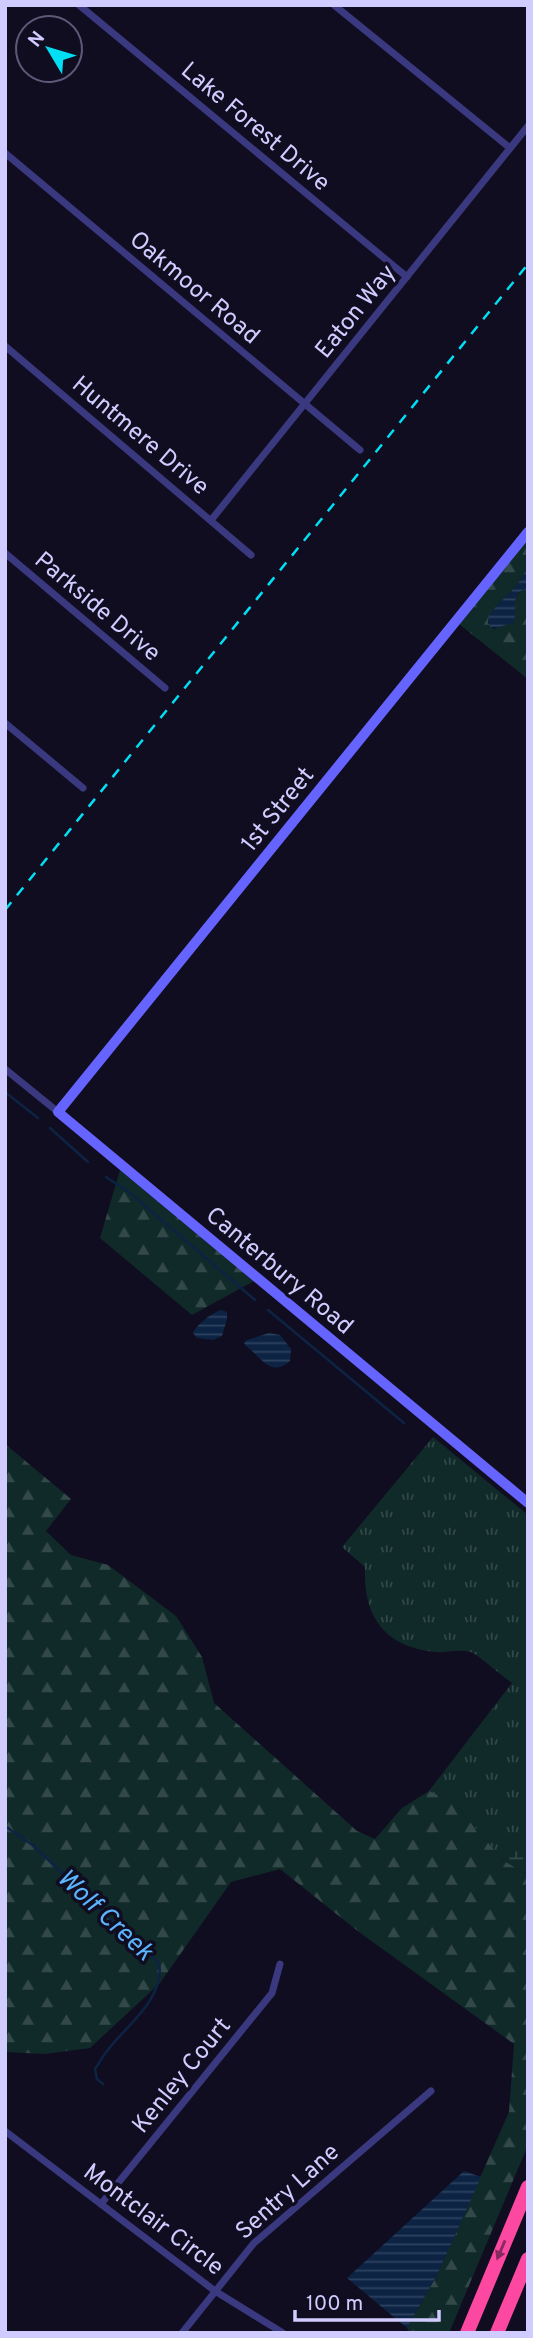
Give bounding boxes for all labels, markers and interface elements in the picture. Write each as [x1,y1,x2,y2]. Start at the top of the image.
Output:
north arrow [14,14,84,84]
text: N [24,27,51,53]
street label: Lake Forest Drive [174,56,335,199]
street label: Oakmoor Road [122,225,265,352]
street label: Eaton Way [310,259,403,365]
street label: Huntmere Drive [65,370,214,503]
street label: Parkside Drive [28,546,166,669]
street label: 1st Street [235,762,322,859]
street label: Canterbury Road [199,1201,359,1342]
water label: Wolf Creek [49,1863,160,1970]
street label: Kenley Court [127,2012,238,2140]
street label: Sentry Lane [230,2138,346,2247]
street label: Montclair Circle [77,2158,229,2283]
one-way arrow [496,2240,507,2261]
scale bar [295,2278,438,2322]
text: 100 m [306,2291,363,2318]

